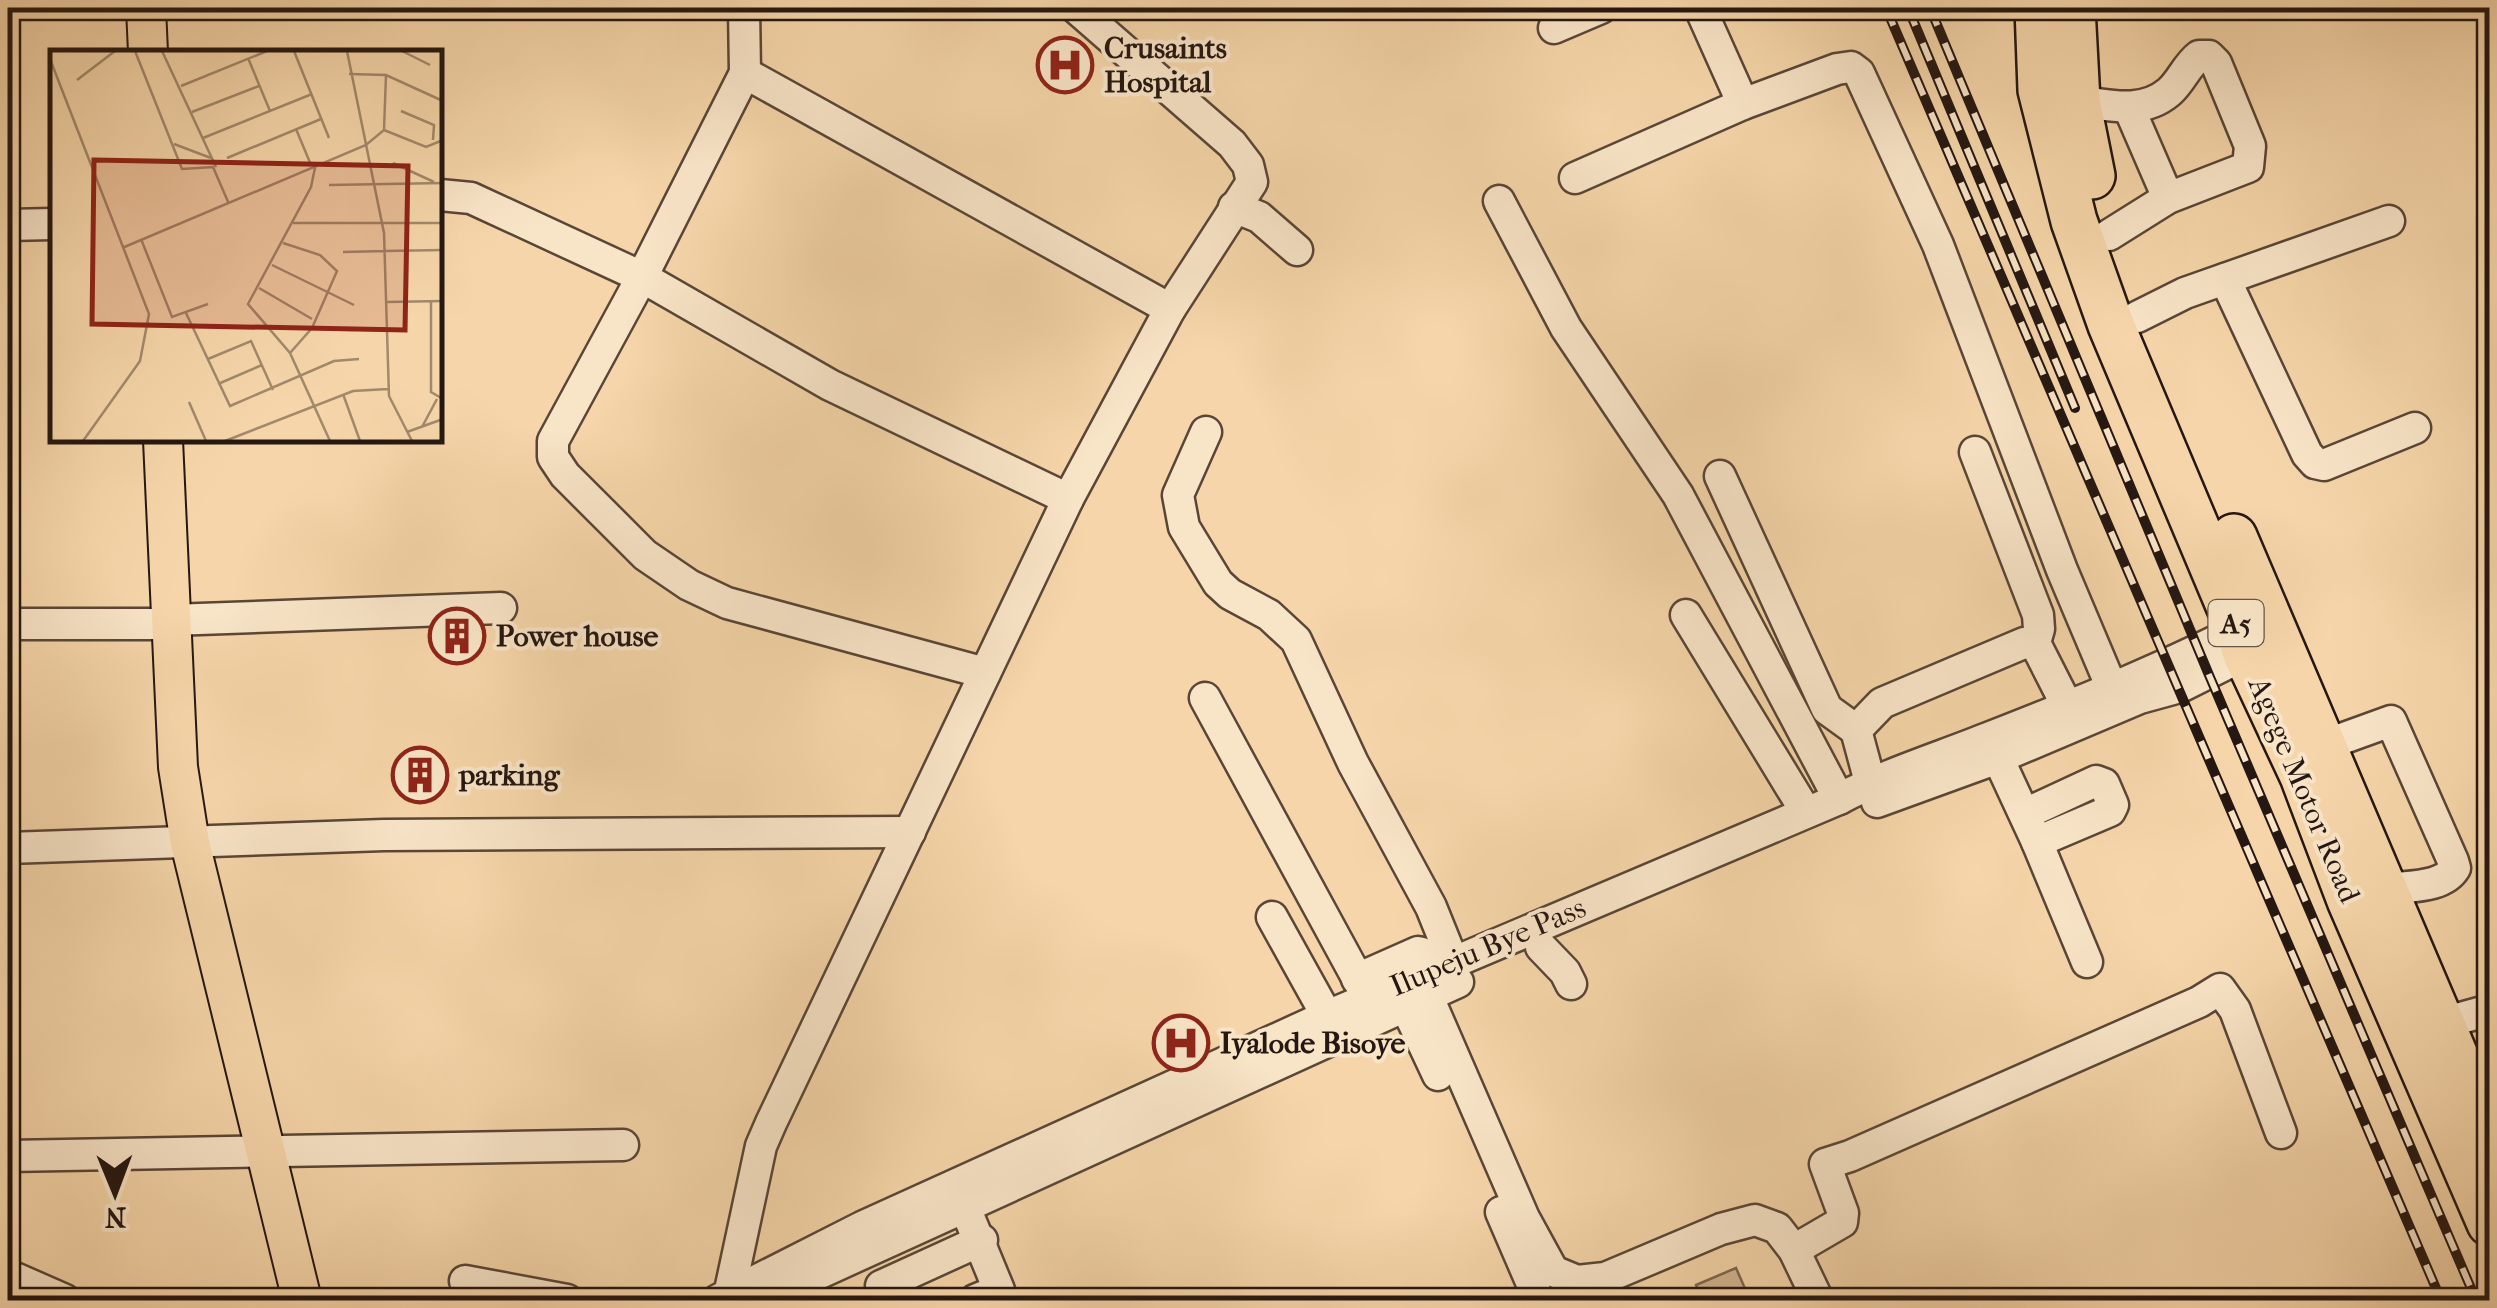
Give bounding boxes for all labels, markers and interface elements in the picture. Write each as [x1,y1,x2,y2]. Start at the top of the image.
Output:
place label: Crusaints Hospital [1104,31,1227,100]
hospital icon: Crusaints Hospital [1035,35,1095,95]
inset map [50,50,442,442]
road number: A5 [2208,600,2264,646]
building icon: Power house [427,606,487,666]
place label: Power house [496,619,658,654]
street label: Agege Motor Road [2240,671,2368,909]
building icon: parking [390,745,450,805]
place label: parking [457,758,560,793]
street label: Ilupeju Bye Pass [1385,890,1591,1004]
hospital icon: Iyalode Bisoye [1151,1013,1211,1073]
place label: Iyalode Bisoye [1220,1026,1406,1061]
north arrow [65,1143,165,1243]
text: N [104,1201,126,1234]

